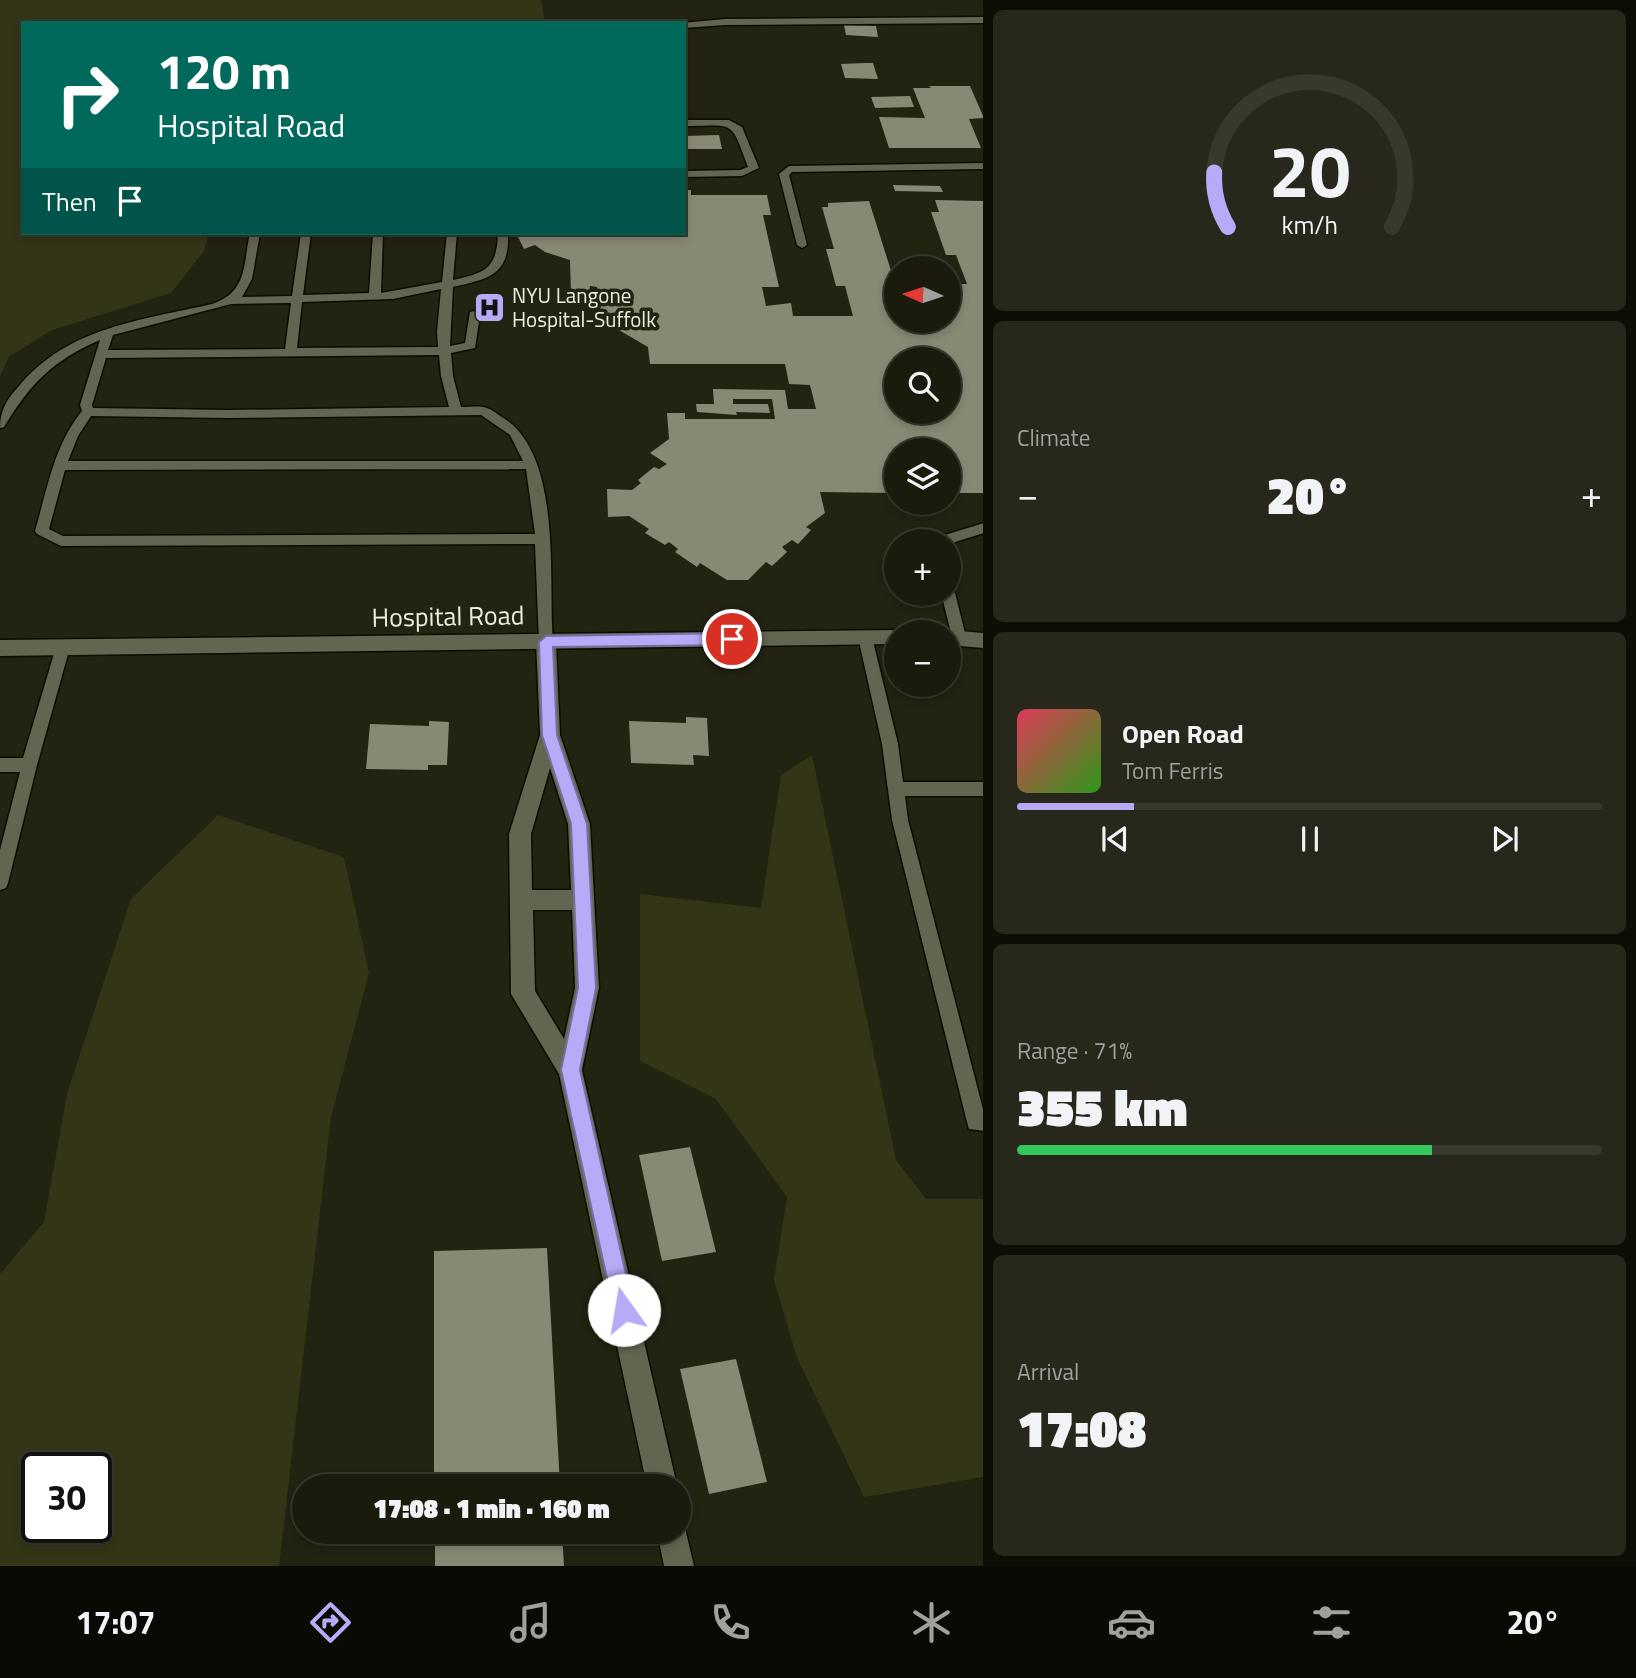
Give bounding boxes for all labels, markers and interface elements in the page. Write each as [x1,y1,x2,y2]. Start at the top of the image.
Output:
text: 120 m [157,33,291,108]
icon: right [42,49,133,140]
text: Hospital Road [157,101,345,149]
text: 20 [1269,115,1350,225]
text: Then [42,182,97,221]
icon: arrive [111,182,149,220]
text: km/h [1281,205,1338,243]
north arrow [884,256,961,332]
map controls [884,256,961,697]
place label: NYU Langone Hospital-Suffolk [512,279,656,335]
hospital icon: NYU Langone Hospital-Suffolk [472,290,506,324]
button: search [884,347,961,424]
text: Climate [1017,420,1090,455]
button: layers [884,438,961,515]
text: 20° [1267,455,1352,534]
text: − [1017,465,1038,523]
text: + [1581,465,1602,523]
button: + [884,529,961,606]
street label: Hospital Road [371,595,525,637]
pin [702,609,762,669]
icon: arrive [713,620,751,658]
button: − [884,620,961,697]
text: Open Road [1122,714,1244,753]
text: Tom Ferris [1122,753,1223,788]
icon: previous [1096,820,1134,858]
icon: pause [1291,820,1329,858]
icon: next [1486,820,1524,858]
text: Range · 71% [1017,1033,1132,1068]
text: 355 km [1017,1067,1188,1146]
position arrow [587,1273,661,1347]
text: Arrival [1017,1354,1079,1389]
text: 17:08 [1017,1388,1146,1467]
speed limit sign: 30 [21,1452,112,1543]
text: 17:08 · 1 min · 160 m [373,1489,610,1528]
text: 17:07 [76,1598,155,1646]
icon: directions [306,1598,355,1647]
icon: music [506,1598,555,1647]
icon: phone [706,1598,755,1647]
icon: climate [907,1598,956,1647]
icon: car [1107,1598,1156,1647]
icon: filters [1307,1598,1356,1647]
text: 20° [1507,1598,1560,1646]

